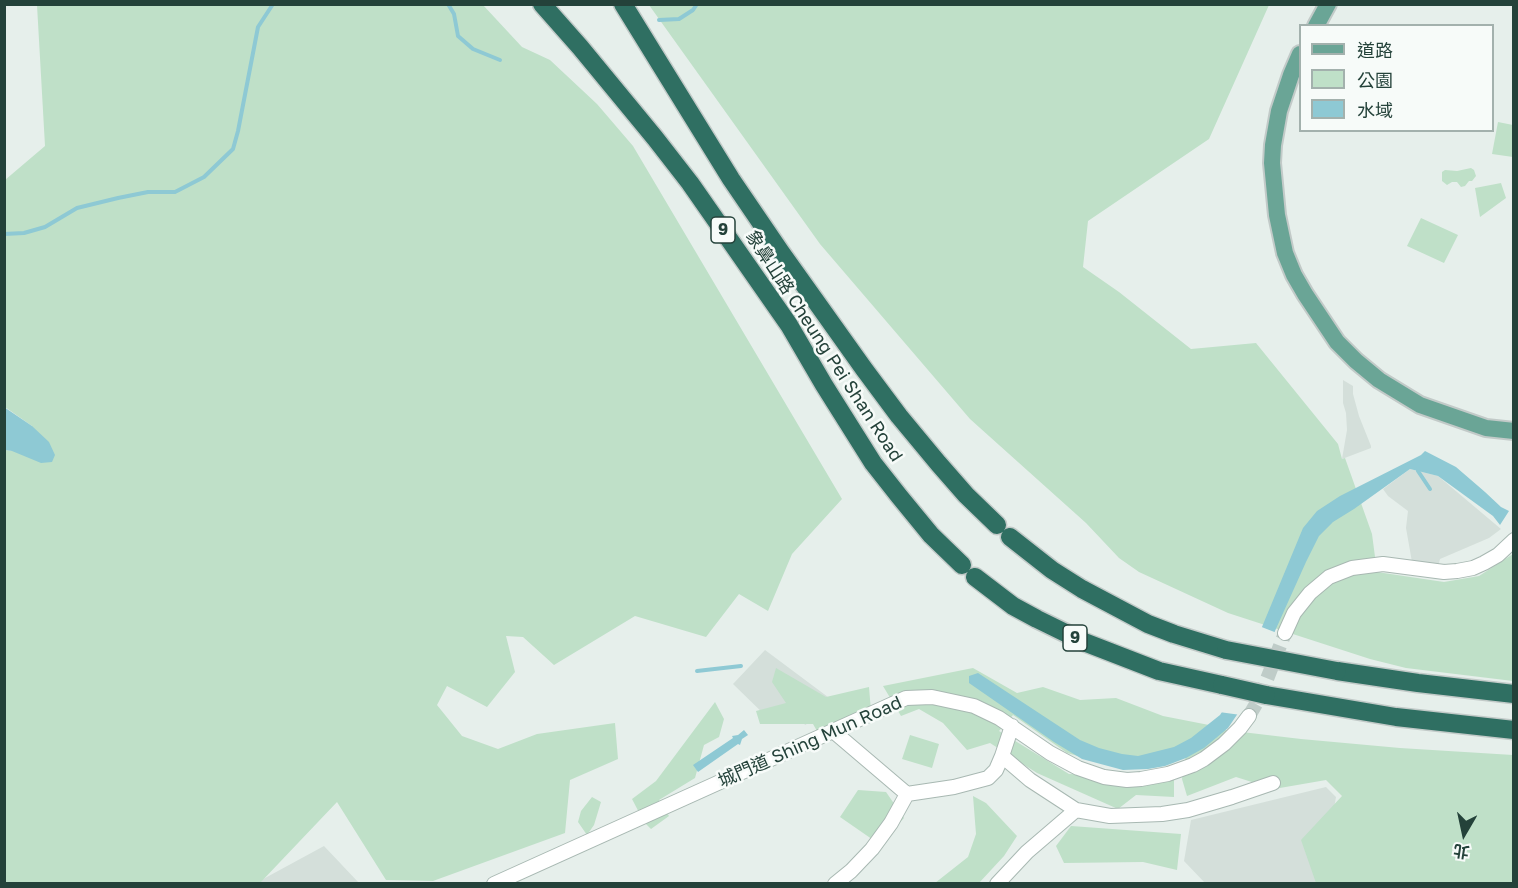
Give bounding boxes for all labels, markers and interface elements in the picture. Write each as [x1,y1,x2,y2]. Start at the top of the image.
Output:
legend [1299,24,1494,132]
text: 道路 [1357,39,1393,61]
text: 公園 [1357,69,1393,91]
text: 水域 [1357,99,1393,121]
road number: 9 [711,217,735,243]
street label: 象鼻山路 Cheung Pei Shan Road [741,226,907,466]
road number: 9 [1063,625,1087,651]
street label: 城門道 Shing Mun Road [715,692,905,792]
north arrow [1434,804,1494,864]
text: 北 [1452,841,1471,863]

